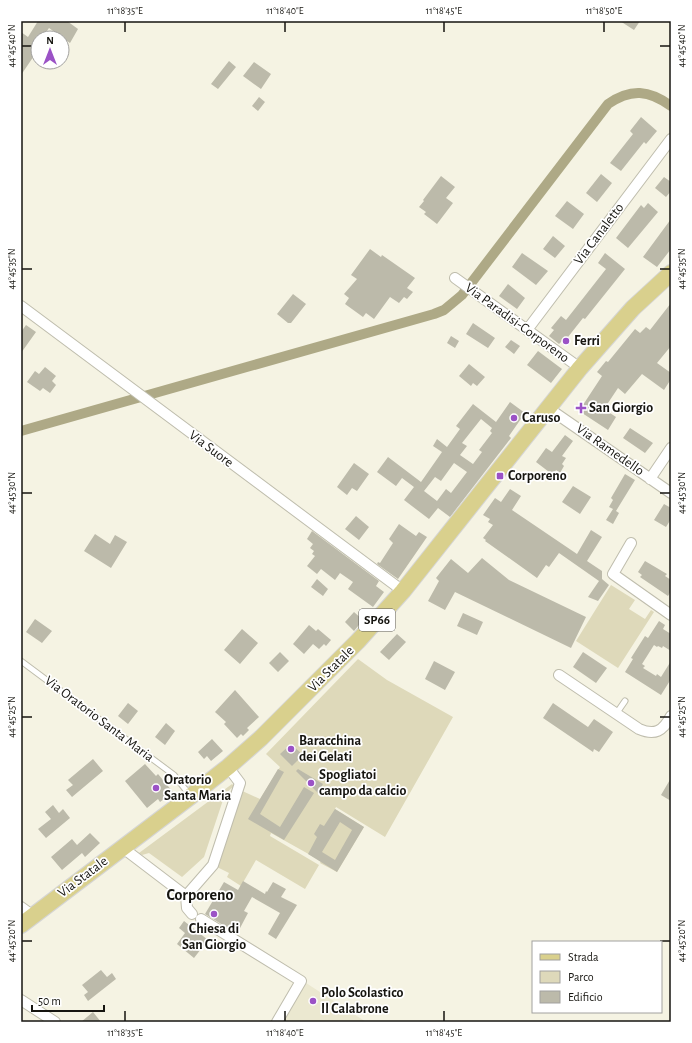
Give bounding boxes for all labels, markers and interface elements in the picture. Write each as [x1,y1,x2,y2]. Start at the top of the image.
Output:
text: 11°18'35"E [107,6,143,16]
text: 11°18'40"E [266,6,304,16]
text: 11°18'45"E [426,6,462,16]
text: 11°18'50"E [586,6,623,16]
text: 44°45'40"N [7,25,17,67]
text: 44°45'40"N [677,25,687,67]
north arrow [30,30,70,70]
text: N [46,35,54,46]
street label: Via Canaletto [571,201,627,267]
text: 44°45'35"N [7,248,17,290]
text: 44°45'35"N [677,248,687,290]
street label: Via Paradisi-Corporeno [462,281,572,365]
place label: Ferri [574,334,600,348]
marker: Ferri [561,336,571,346]
place label: San Giorgio [589,401,653,415]
marker: San Giorgio [576,403,586,413]
place label: Caruso [522,411,560,425]
marker: Caruso [509,413,519,423]
street label: Via Ramedello [574,422,646,478]
street label: Via Suore [186,428,236,470]
place label: Corporeno [508,469,567,483]
marker: Corporeno [495,471,505,481]
text: 44°45'30"N [7,472,17,514]
text: 44°45'30"N [677,472,687,514]
road number: SP66 [359,609,395,631]
street label: Via Statale [305,643,357,695]
street label: Via Oratorio Santa Maria [42,673,157,765]
text: 44°45'25"N [7,696,17,738]
text: 44°45'25"N [677,696,687,738]
place label: Baracchina dei Gelati [299,734,361,764]
marker: Baracchina dei Gelati [286,744,296,754]
place label: Spogliatoi campo da calcio [319,768,406,798]
place label: Oratorio Santa Maria [164,773,232,803]
marker: Spogliatoi campo da calcio [306,778,316,788]
marker: Oratorio Santa Maria [151,783,161,793]
street label: Via Statale [55,854,111,900]
district label: Corporeno [167,887,234,903]
marker: Chiesa di San Giorgio [209,909,219,919]
text: 44°45'20"N [7,920,17,962]
text: 44°45'20"N [677,920,687,962]
place label: Chiesa di San Giorgio [182,922,246,952]
legend [532,941,662,1013]
text: Strada [568,951,599,963]
text: Parco [568,971,594,983]
place label: Polo Scolastico Il Calabrone [321,986,404,1016]
scale bar [32,987,104,1013]
text: Edificio [568,991,603,1003]
text: 50 m [38,995,61,1007]
marker: Polo Scolastico Il Calabrone [308,996,318,1006]
text: 11°18'35"E [107,1028,143,1038]
text: 11°18'40"E [266,1028,304,1038]
text: 11°18'45"E [426,1028,462,1038]

